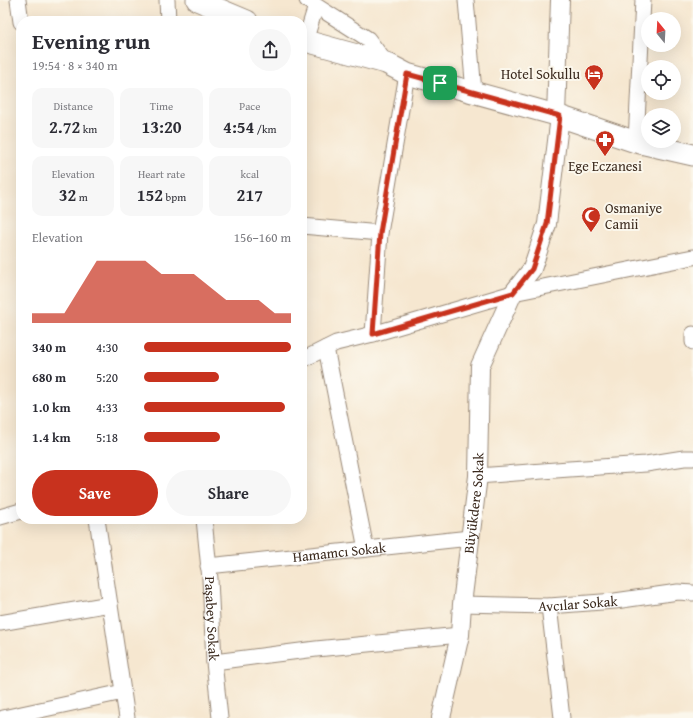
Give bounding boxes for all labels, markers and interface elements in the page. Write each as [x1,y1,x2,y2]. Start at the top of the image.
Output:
north arrow [641,12,681,52]
map controls [641,12,681,148]
text: Evening run [32,25,150,57]
button: share [249,29,291,71]
text: 19:54 · 8 × 340 m [32,56,118,75]
button: locate [641,60,681,100]
hotel icon: Hotel Sokullu [583,63,605,91]
place label: Hotel Sokullu [501,64,580,84]
pin [423,66,457,100]
icon: arrive [429,72,451,94]
text: Distance [53,98,93,114]
text: Time [150,98,173,114]
text: Pace [239,98,260,114]
button: layers [641,108,681,148]
text: 2.72 [49,114,80,139]
text: 13:20 [141,114,182,139]
text: 4:54 [223,114,254,139]
text: km [80,121,97,137]
text: /km [254,121,277,137]
pharmacy icon: Ege Eczanesi [594,129,616,157]
place label: Ege Eczanesi [568,156,642,176]
text: Elevation [52,166,95,182]
text: Heart rate [138,166,185,182]
text: kcal [240,166,259,182]
text: 32 [59,182,76,207]
text: 152 [137,182,163,207]
text: 217 [237,182,263,207]
text: m [76,189,88,205]
text: bpm [163,189,186,205]
place label: Osmaniye Camii [605,198,663,234]
mosque icon: Osmaniye Camii [580,205,602,233]
text: Elevation [32,228,83,247]
text: 156–160 m [234,228,291,247]
text: 340 m [32,338,66,357]
text: 4:30 [96,338,118,357]
text: 680 m [32,368,66,387]
text: 5:20 [96,368,118,387]
text: 1.0 km [32,398,71,417]
text: 4:33 [96,398,118,417]
text: 1.4 km [32,428,71,447]
text: 5:18 [96,428,118,447]
street label: Büyükdere Sokak [458,451,488,555]
button: Save [32,470,158,516]
button: Share [166,470,291,516]
street label: Hamamcı Sokak [292,537,388,567]
street label: Paşabey Sokak [200,576,224,663]
street label: Avcılar Sokak [538,591,619,616]

